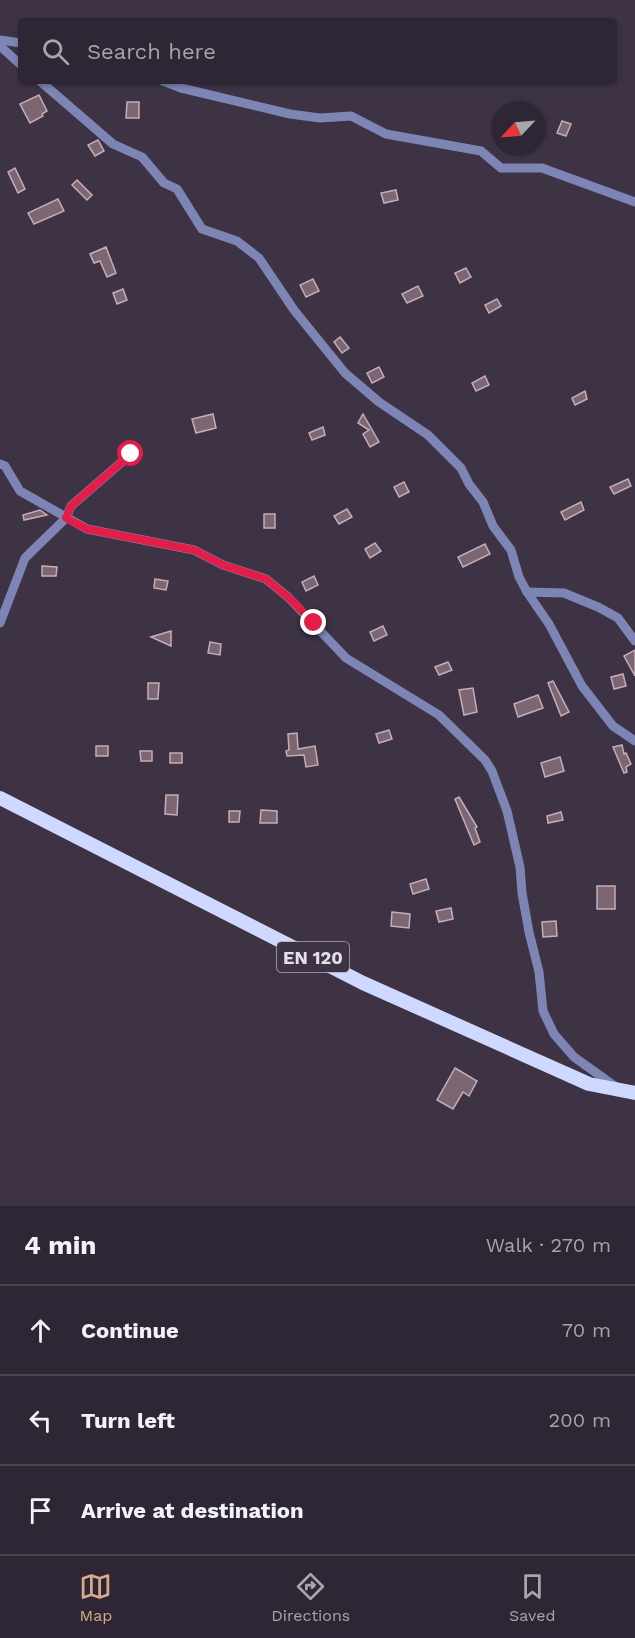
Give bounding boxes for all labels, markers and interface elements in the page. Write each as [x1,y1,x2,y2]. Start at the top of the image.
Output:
search box [18,18,617,84]
icon: search [39,35,72,68]
text: Search here [87,39,216,64]
north arrow [491,102,545,156]
route start [117,440,143,466]
route end [300,609,326,635]
road number: EN 120 [277,942,349,972]
text: 4 min [24,1230,96,1260]
text: Walk · 270 m [486,1233,611,1257]
icon: ahead [24,1314,57,1347]
text: Continue [81,1318,179,1343]
text: 70 m [562,1318,611,1342]
icon: left [24,1404,57,1437]
text: Turn left [81,1408,175,1433]
text: 200 m [549,1408,611,1432]
icon: arrive [24,1494,57,1527]
text: Arrive at destination [81,1498,304,1523]
tab: Map [79,1570,112,1625]
tab: Directions [271,1570,350,1625]
tab: Saved [509,1570,556,1625]

